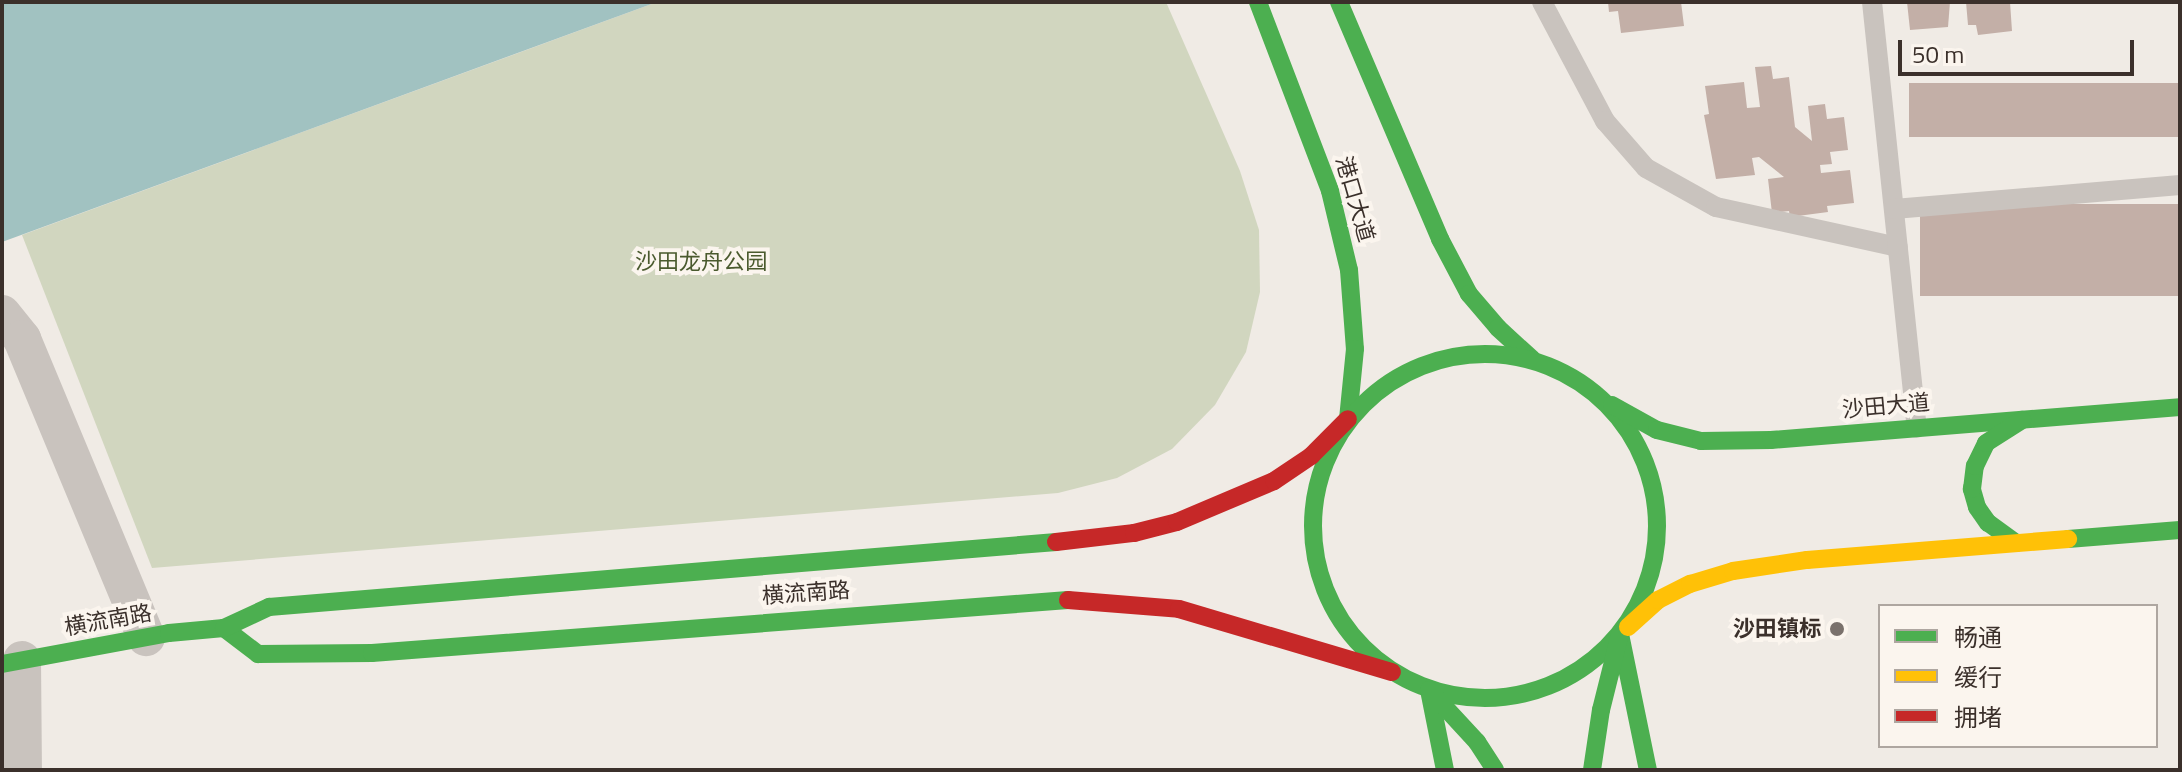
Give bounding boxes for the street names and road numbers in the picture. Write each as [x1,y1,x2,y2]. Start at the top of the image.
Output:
street label: 港口大道 [1330,153,1380,245]
street label: 沙田大道 [1841,389,1931,423]
street label: 横流南路 [761,577,851,609]
street label: 横流南路 [62,599,154,641]

